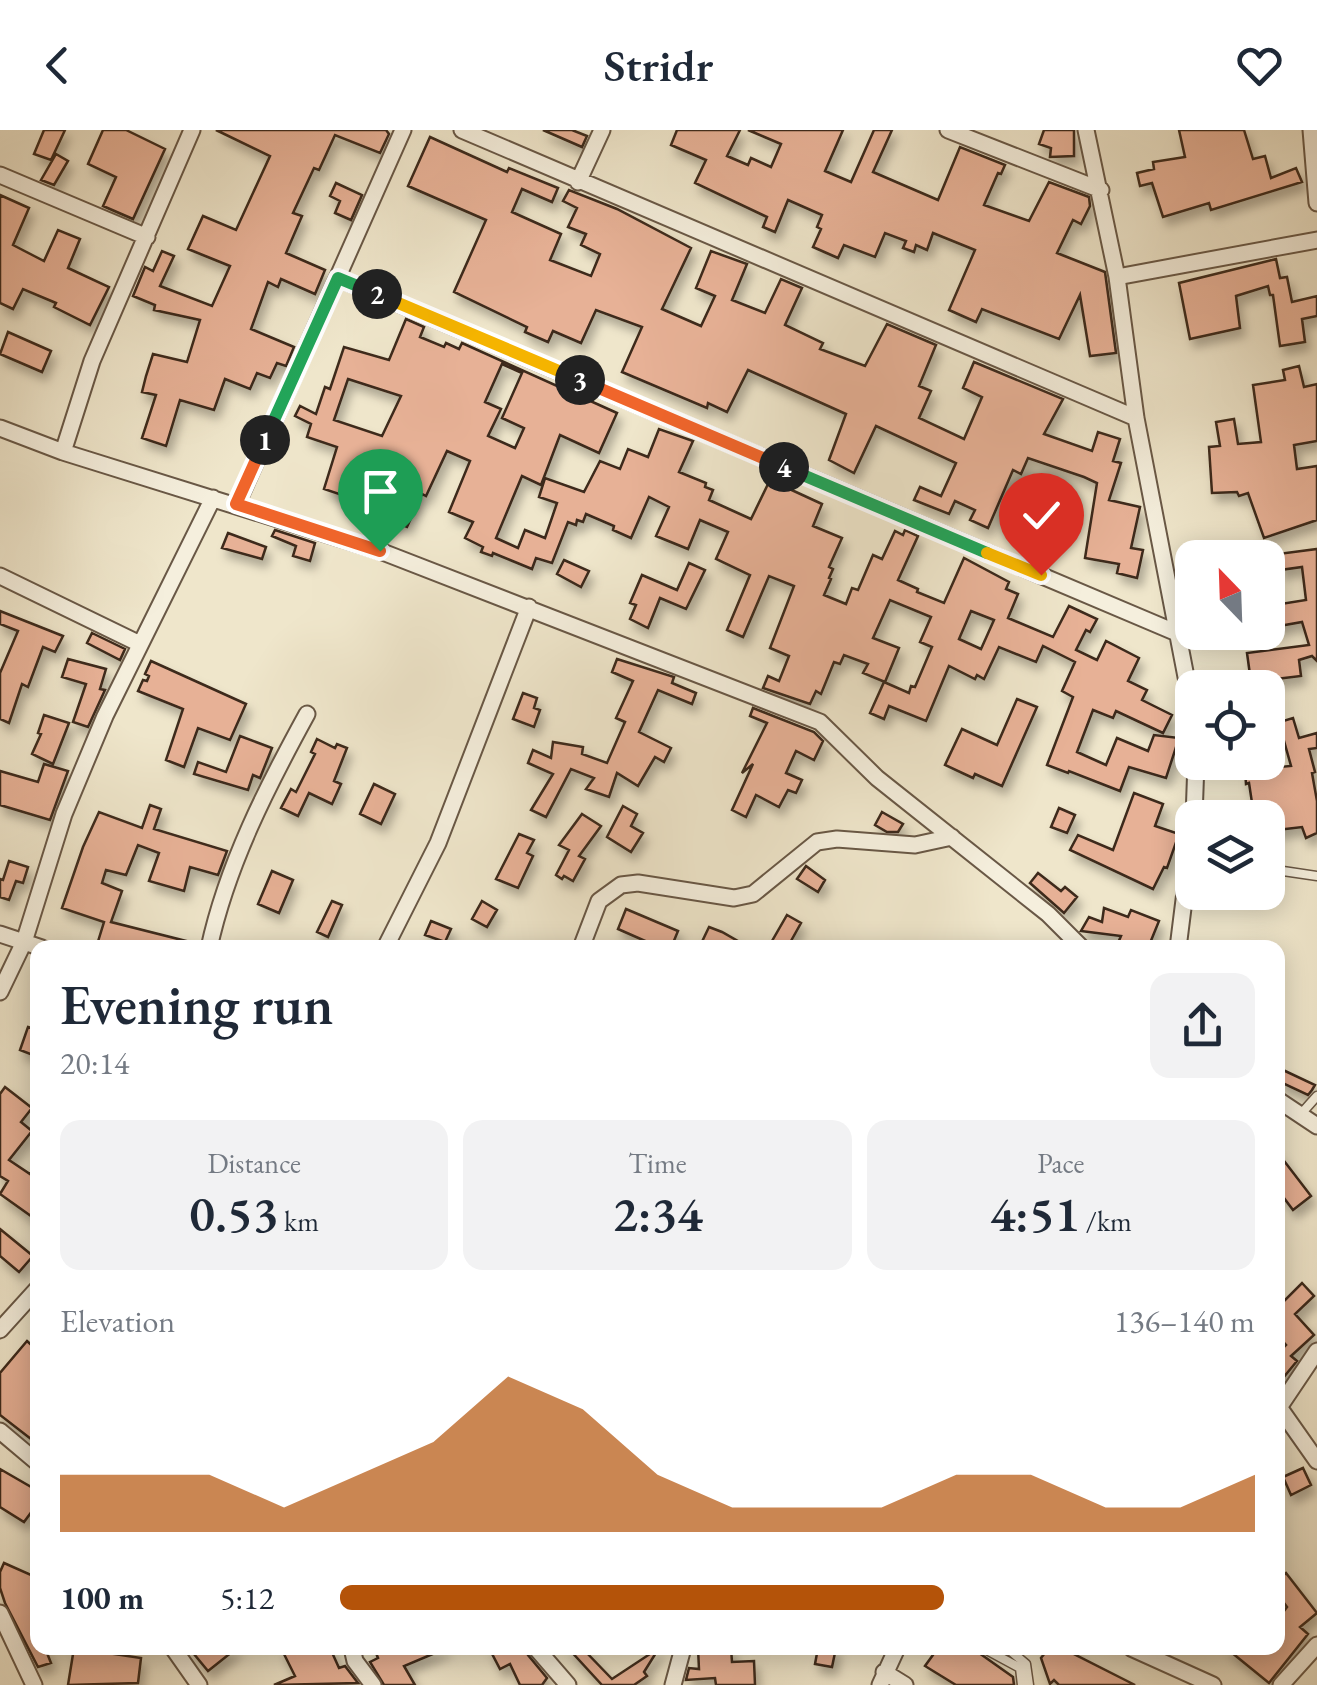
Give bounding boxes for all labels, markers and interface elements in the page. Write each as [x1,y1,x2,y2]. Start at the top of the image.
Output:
text: Stridr [604,36,713,94]
icon: back [30,38,85,93]
icon: heart [1232,38,1287,93]
pin: 2 [352,269,402,319]
text: 2 [370,276,384,312]
pin: 3 [555,355,605,405]
text: 3 [573,362,587,398]
pin: 1 [240,415,290,465]
text: 1 [258,422,272,458]
pin: 4 [759,442,809,492]
pin [338,449,423,552]
text: 4 [777,449,791,485]
icon: arrive [353,464,408,519]
pin [999,473,1084,576]
icon: check [1014,488,1069,543]
north arrow [1175,540,1285,650]
map controls [1175,540,1285,910]
button: locate [1175,670,1285,780]
button: layers [1175,800,1285,910]
text: Evening run [60,969,333,1040]
button: share [1150,973,1255,1078]
text: 20:14 [60,1042,129,1084]
text: Distance [207,1145,301,1181]
text: Time [628,1145,687,1181]
text: Pace [1037,1145,1084,1181]
text: 0.53 [189,1181,278,1246]
text: 2:34 [612,1181,703,1246]
text: 4:51 [990,1181,1080,1246]
text: km [278,1203,319,1239]
text: /km [1080,1203,1132,1239]
text: Elevation [60,1300,175,1342]
text: 136–140 m [1114,1300,1255,1342]
text: 100 m [60,1577,144,1619]
text: 5:12 [220,1577,274,1619]

